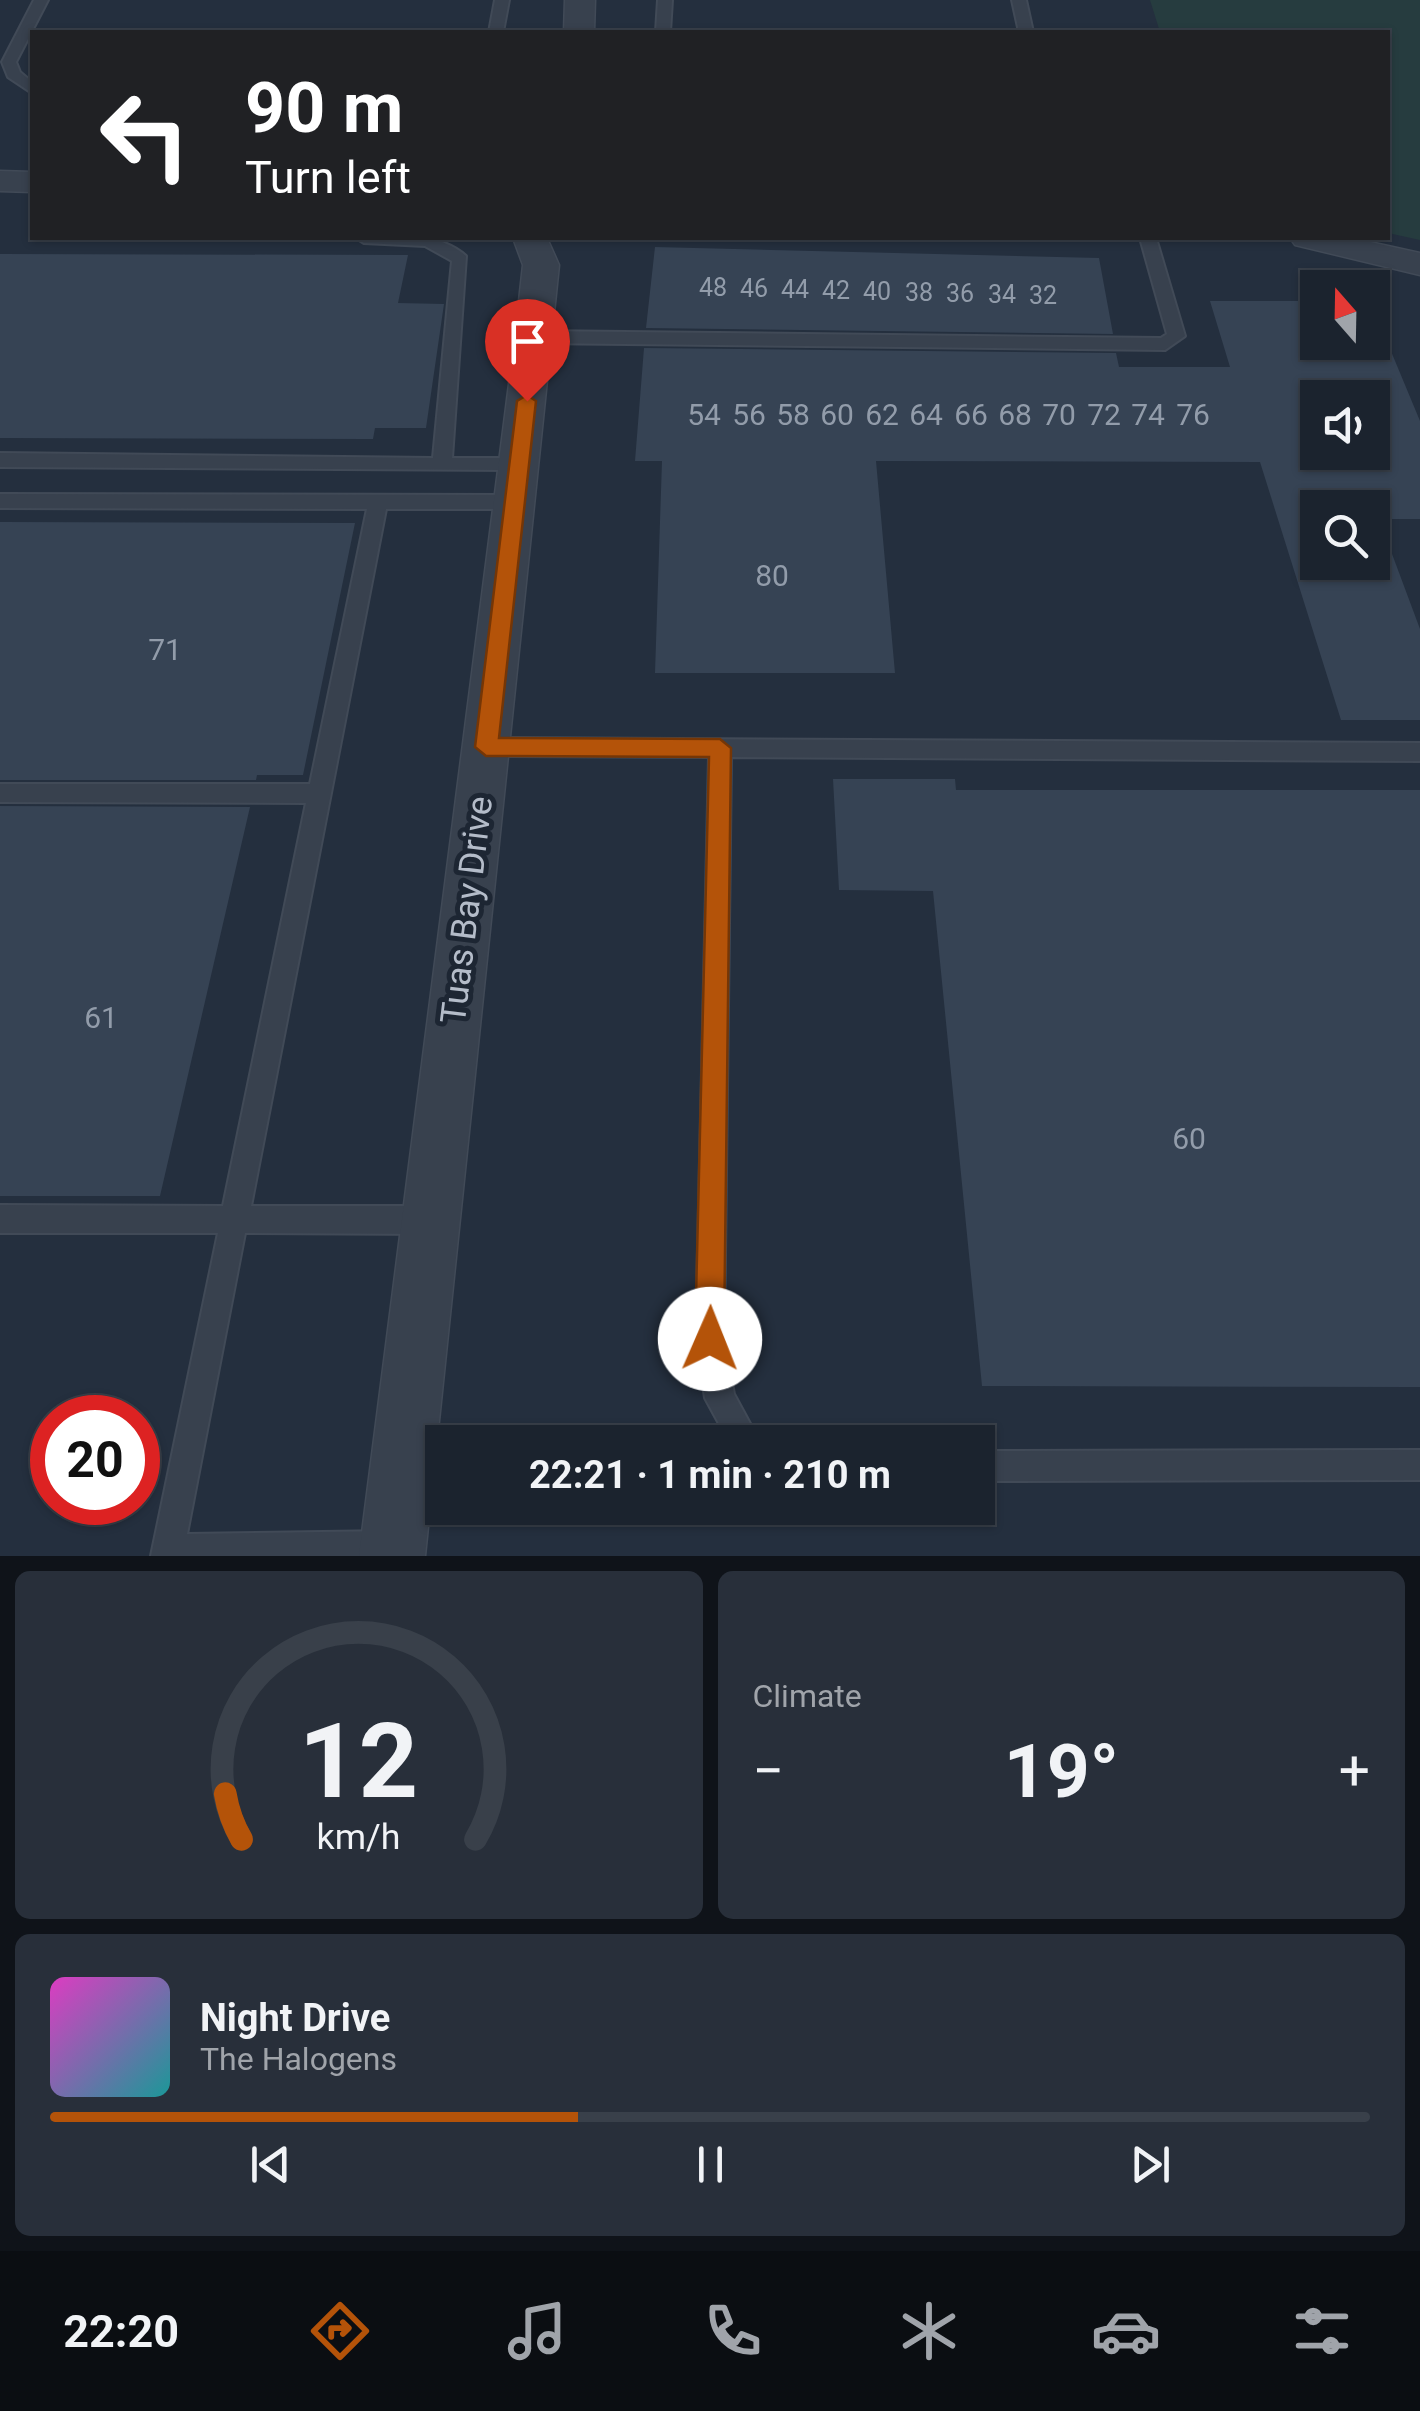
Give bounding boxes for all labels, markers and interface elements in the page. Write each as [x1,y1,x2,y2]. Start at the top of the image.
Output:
text: 90 m [245,67,403,149]
icon: left [80,70,210,200]
text: Turn left [245,151,411,204]
north arrow [1300,270,1390,360]
map controls [1300,270,1390,580]
house number: 48 [699,273,727,302]
house number: 46 [740,274,768,303]
house number: 44 [781,275,809,304]
house number: 42 [822,276,850,305]
house number: 40 [863,277,891,306]
house number: 38 [905,278,933,307]
house number: 36 [946,279,974,308]
house number: 34 [988,280,1016,309]
house number: 32 [1029,281,1057,310]
pin [485,299,570,402]
icon: arrive [500,314,555,369]
button: sound [1300,380,1390,470]
house number: 54 [687,397,721,432]
house number: 56 [732,397,766,432]
house number: 58 [776,397,810,432]
house number: 60 [820,397,854,432]
house number: 62 [865,397,899,432]
house number: 64 [909,397,943,432]
house number: 66 [954,397,988,432]
house number: 68 [998,397,1032,432]
house number: 70 [1042,397,1076,432]
house number: 72 [1087,397,1121,432]
house number: 74 [1131,397,1165,432]
house number: 76 [1176,397,1210,432]
button: search [1300,490,1390,580]
house number: 80 [755,558,789,593]
house number: 71 [148,632,182,667]
street label: Tuas Bay Drive [433,794,501,1026]
house number: 61 [84,1000,118,1035]
house number: 60 [1172,1121,1206,1156]
position arrow [658,1287,762,1391]
speed limit sign: 20 [30,1395,160,1525]
text: 22:21 · 1 min · 210 m [529,1453,891,1497]
text: Climate [753,1677,862,1715]
text: 12 [299,1701,418,1822]
text: 19° [1004,1727,1119,1815]
text: − [753,1739,784,1803]
text: + [1339,1739,1370,1803]
text: km/h [317,1816,401,1858]
text: Night Drive [200,1996,390,2040]
text: The Halogens [200,2040,397,2078]
icon: previous [243,2137,298,2192]
icon: pause [683,2137,738,2192]
icon: next [1123,2137,1178,2192]
icon: directions [305,2296,375,2366]
icon: music [502,2296,572,2366]
icon: phone [698,2296,768,2366]
icon: climate [894,2296,964,2366]
icon: car [1091,2296,1161,2366]
icon: filters [1287,2296,1357,2366]
text: 22:20 [63,2305,179,2358]

